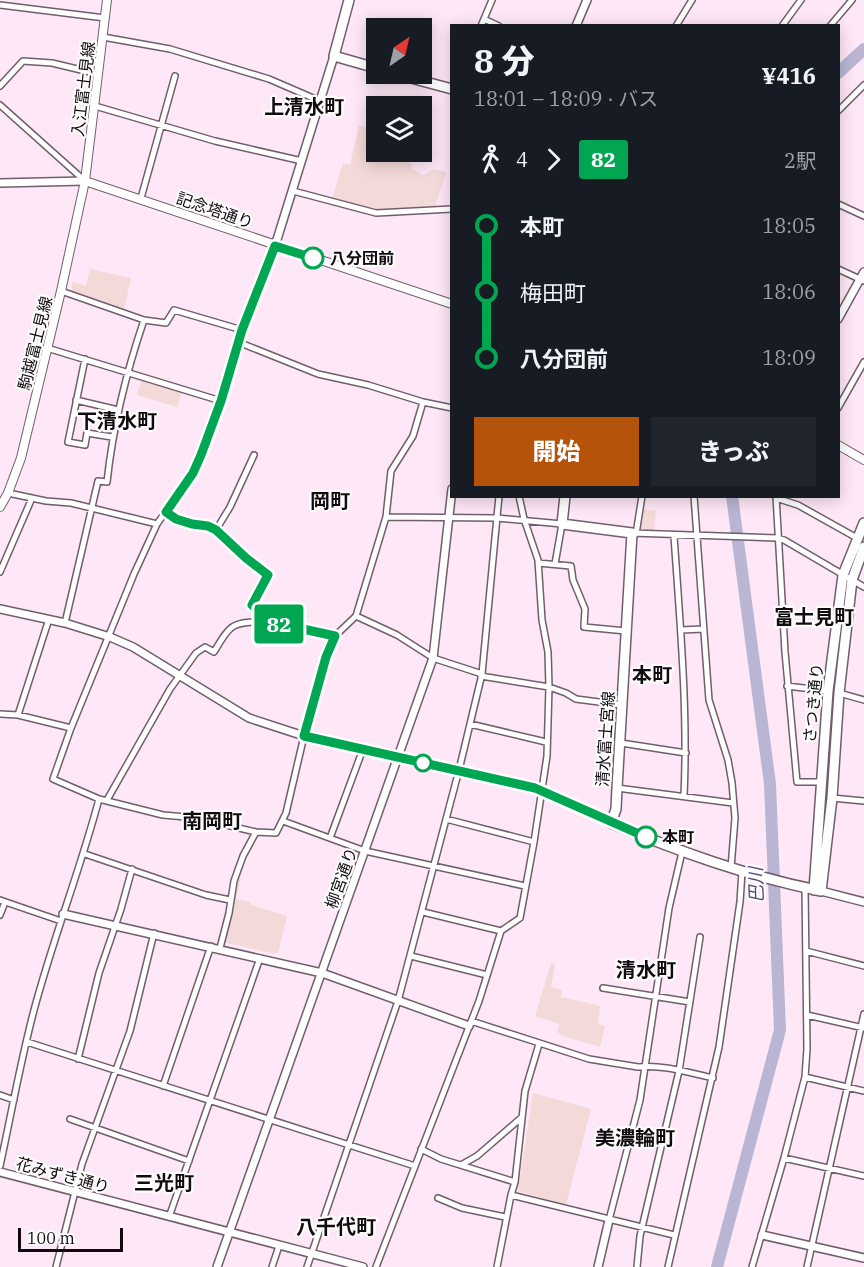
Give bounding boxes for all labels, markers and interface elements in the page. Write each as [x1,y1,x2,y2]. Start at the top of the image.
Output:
north arrow [366,18,432,84]
map controls [366,18,432,162]
text: 8 分 [474,39,534,82]
street label: 入江富士見線 [67,40,99,138]
text: ¥416 [761,61,816,90]
text: 18:01 – 18:09 · バス [474,85,658,112]
district label: 上清水町 [264,93,344,120]
button: layers [366,96,432,162]
icon: walk [474,143,507,176]
icon: forward [537,143,570,176]
text: 82 [591,145,616,173]
text: 4 [516,146,528,173]
text: 2駅 [784,147,816,174]
street label: 記念塔通り [174,188,256,232]
text: 本町 [520,212,564,241]
text: 18:05 [762,212,816,239]
marker: 八分団前 [302,247,324,269]
place label: 八分団前 [330,248,394,268]
text: 梅田町 [520,278,586,307]
text: 18:06 [762,278,816,305]
street label: 駒越富士見線 [14,294,56,392]
text: 八分団前 [520,344,608,373]
text: 18:09 [762,344,816,371]
district label: 下清水町 [77,407,157,434]
button: 開始 [474,417,639,486]
button: きっぷ [651,417,816,486]
district label: 岡町 [310,487,350,514]
district label: 富士見町 [774,603,854,630]
line badge: 82 [252,604,306,644]
text: 82 [266,610,292,638]
district label: 本町 [632,661,672,688]
street label: さつき通り [799,662,827,744]
street label: 清水富士宮線 [592,690,618,788]
unlabelled marker [414,754,432,772]
district label: 南岡町 [182,807,242,834]
marker: 本町 [635,826,657,848]
place label: 本町 [662,827,694,847]
street label: 柳宮通り [321,845,361,911]
water label: 巴川 [744,865,768,903]
district label: 清水町 [616,956,676,983]
district label: 美濃輪町 [595,1124,675,1151]
street label: 花みずき通り [14,1153,112,1197]
district label: 三光町 [134,1169,194,1196]
district label: 八千代町 [296,1213,376,1240]
scale bar [18,1225,123,1252]
text: 100 m [27,1228,75,1248]

